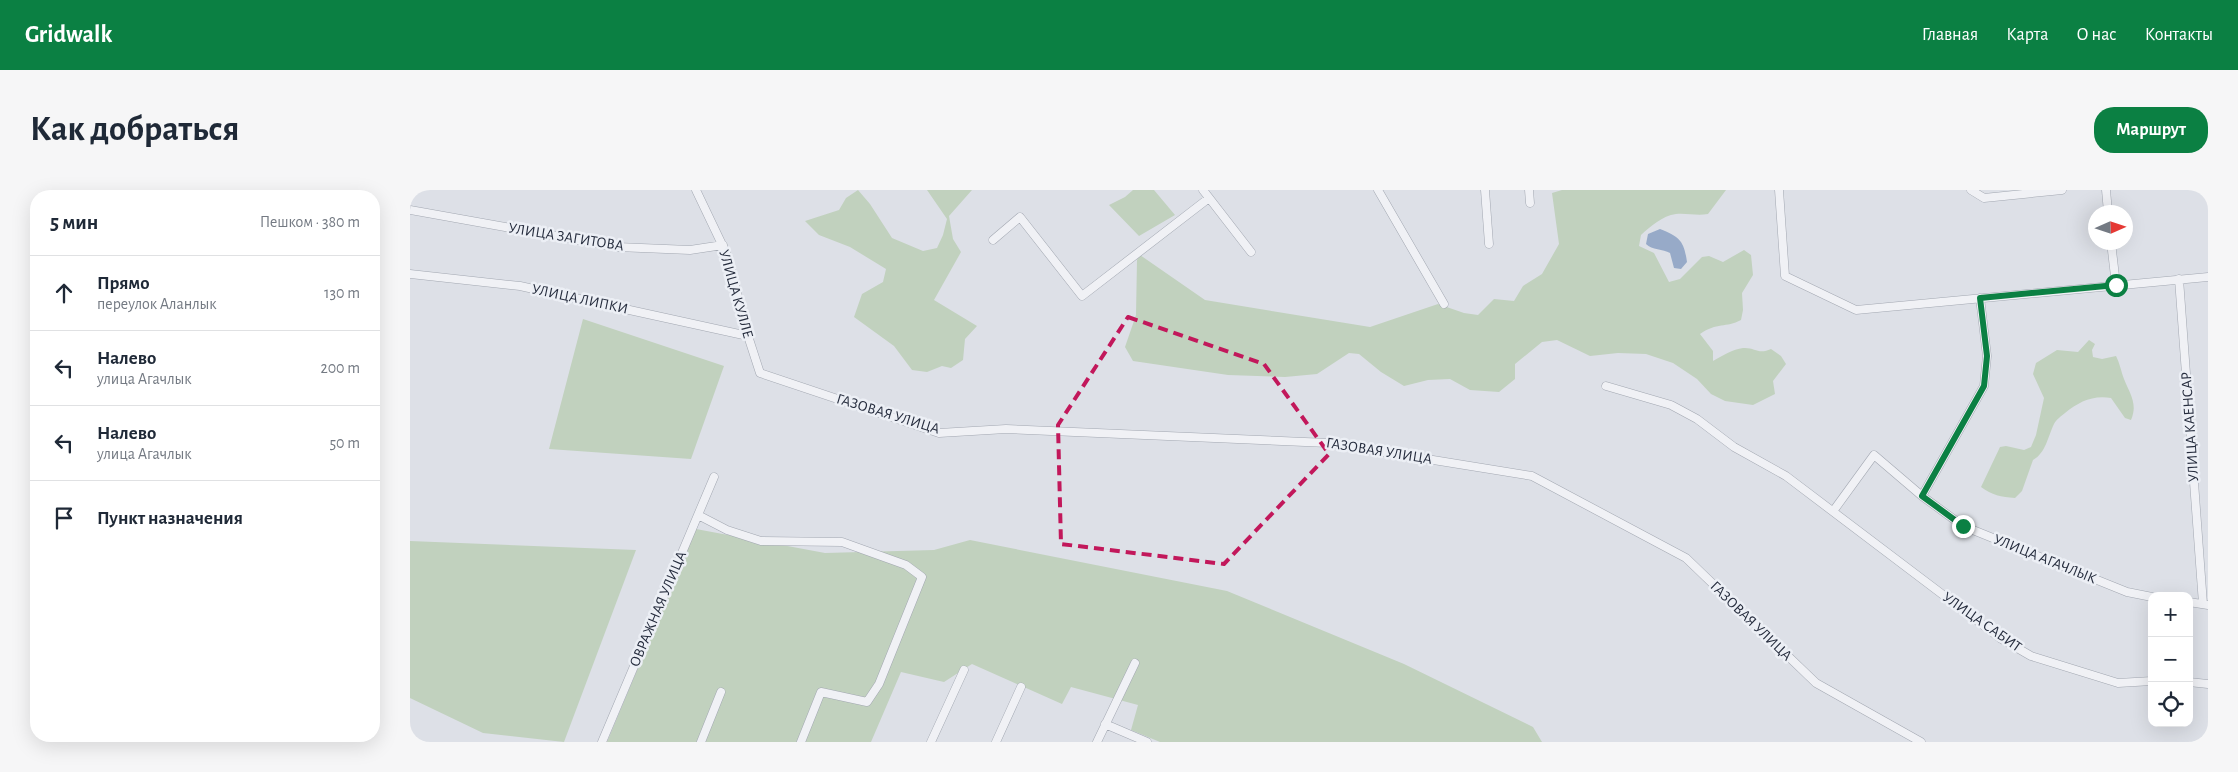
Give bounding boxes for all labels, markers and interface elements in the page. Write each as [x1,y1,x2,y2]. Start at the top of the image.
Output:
text: Gridwalk [25,23,112,47]
text: Главная [1922,26,1978,44]
text: Карта [2006,26,2048,44]
text: О нас [2076,26,2117,44]
text: Контакты [2145,26,2213,44]
button: Маршрут [2094,107,2208,153]
text: Как добраться [30,112,239,147]
north arrow [2088,205,2133,250]
text: 5 мин [50,212,98,233]
text: Пешком · 380 m [260,214,360,230]
street label: УЛИЦА ЗАГИТОВА [507,220,625,254]
street label: УЛИЦА КУЛЛЕ [716,248,756,340]
text: Прямо [97,274,150,293]
route start [2105,274,2128,297]
icon: ahead [50,279,78,307]
street label: УЛИЦА ЛИПКИ [530,281,630,317]
text: 130 m [324,285,360,301]
text: переулок Аланлык [97,296,217,312]
text: Налево [97,349,156,368]
icon: left [50,354,78,382]
text: 200 m [320,360,360,376]
text: улица Агачлык [97,371,192,387]
street label: УЛИЦА КАЕНСАР [2179,371,2201,483]
street label: ГАЗОВАЯ УЛИЦА [835,391,942,437]
text: Налево [97,424,156,443]
icon: left [50,429,78,457]
text: 50 m [329,435,360,451]
street label: ГАЗОВАЯ УЛИЦА [1325,435,1433,467]
text: улица Агачлык [97,446,192,462]
icon: arrive [50,504,78,532]
text: Пункт назначения [97,509,243,528]
route end [1952,515,1975,538]
street label: УЛИЦА АГАЧЛЫК [1991,532,2099,587]
street label: ОВРАЖНАЯ УЛИЦА [627,549,689,669]
street label: ГАЗОВАЯ УЛИЦА [1707,578,1795,664]
street label: УЛИЦА САБИТ [1940,589,2024,655]
map controls [2148,592,2193,727]
button: + [2148,592,2193,637]
button: − [2148,637,2193,682]
button: locate [2148,682,2193,727]

